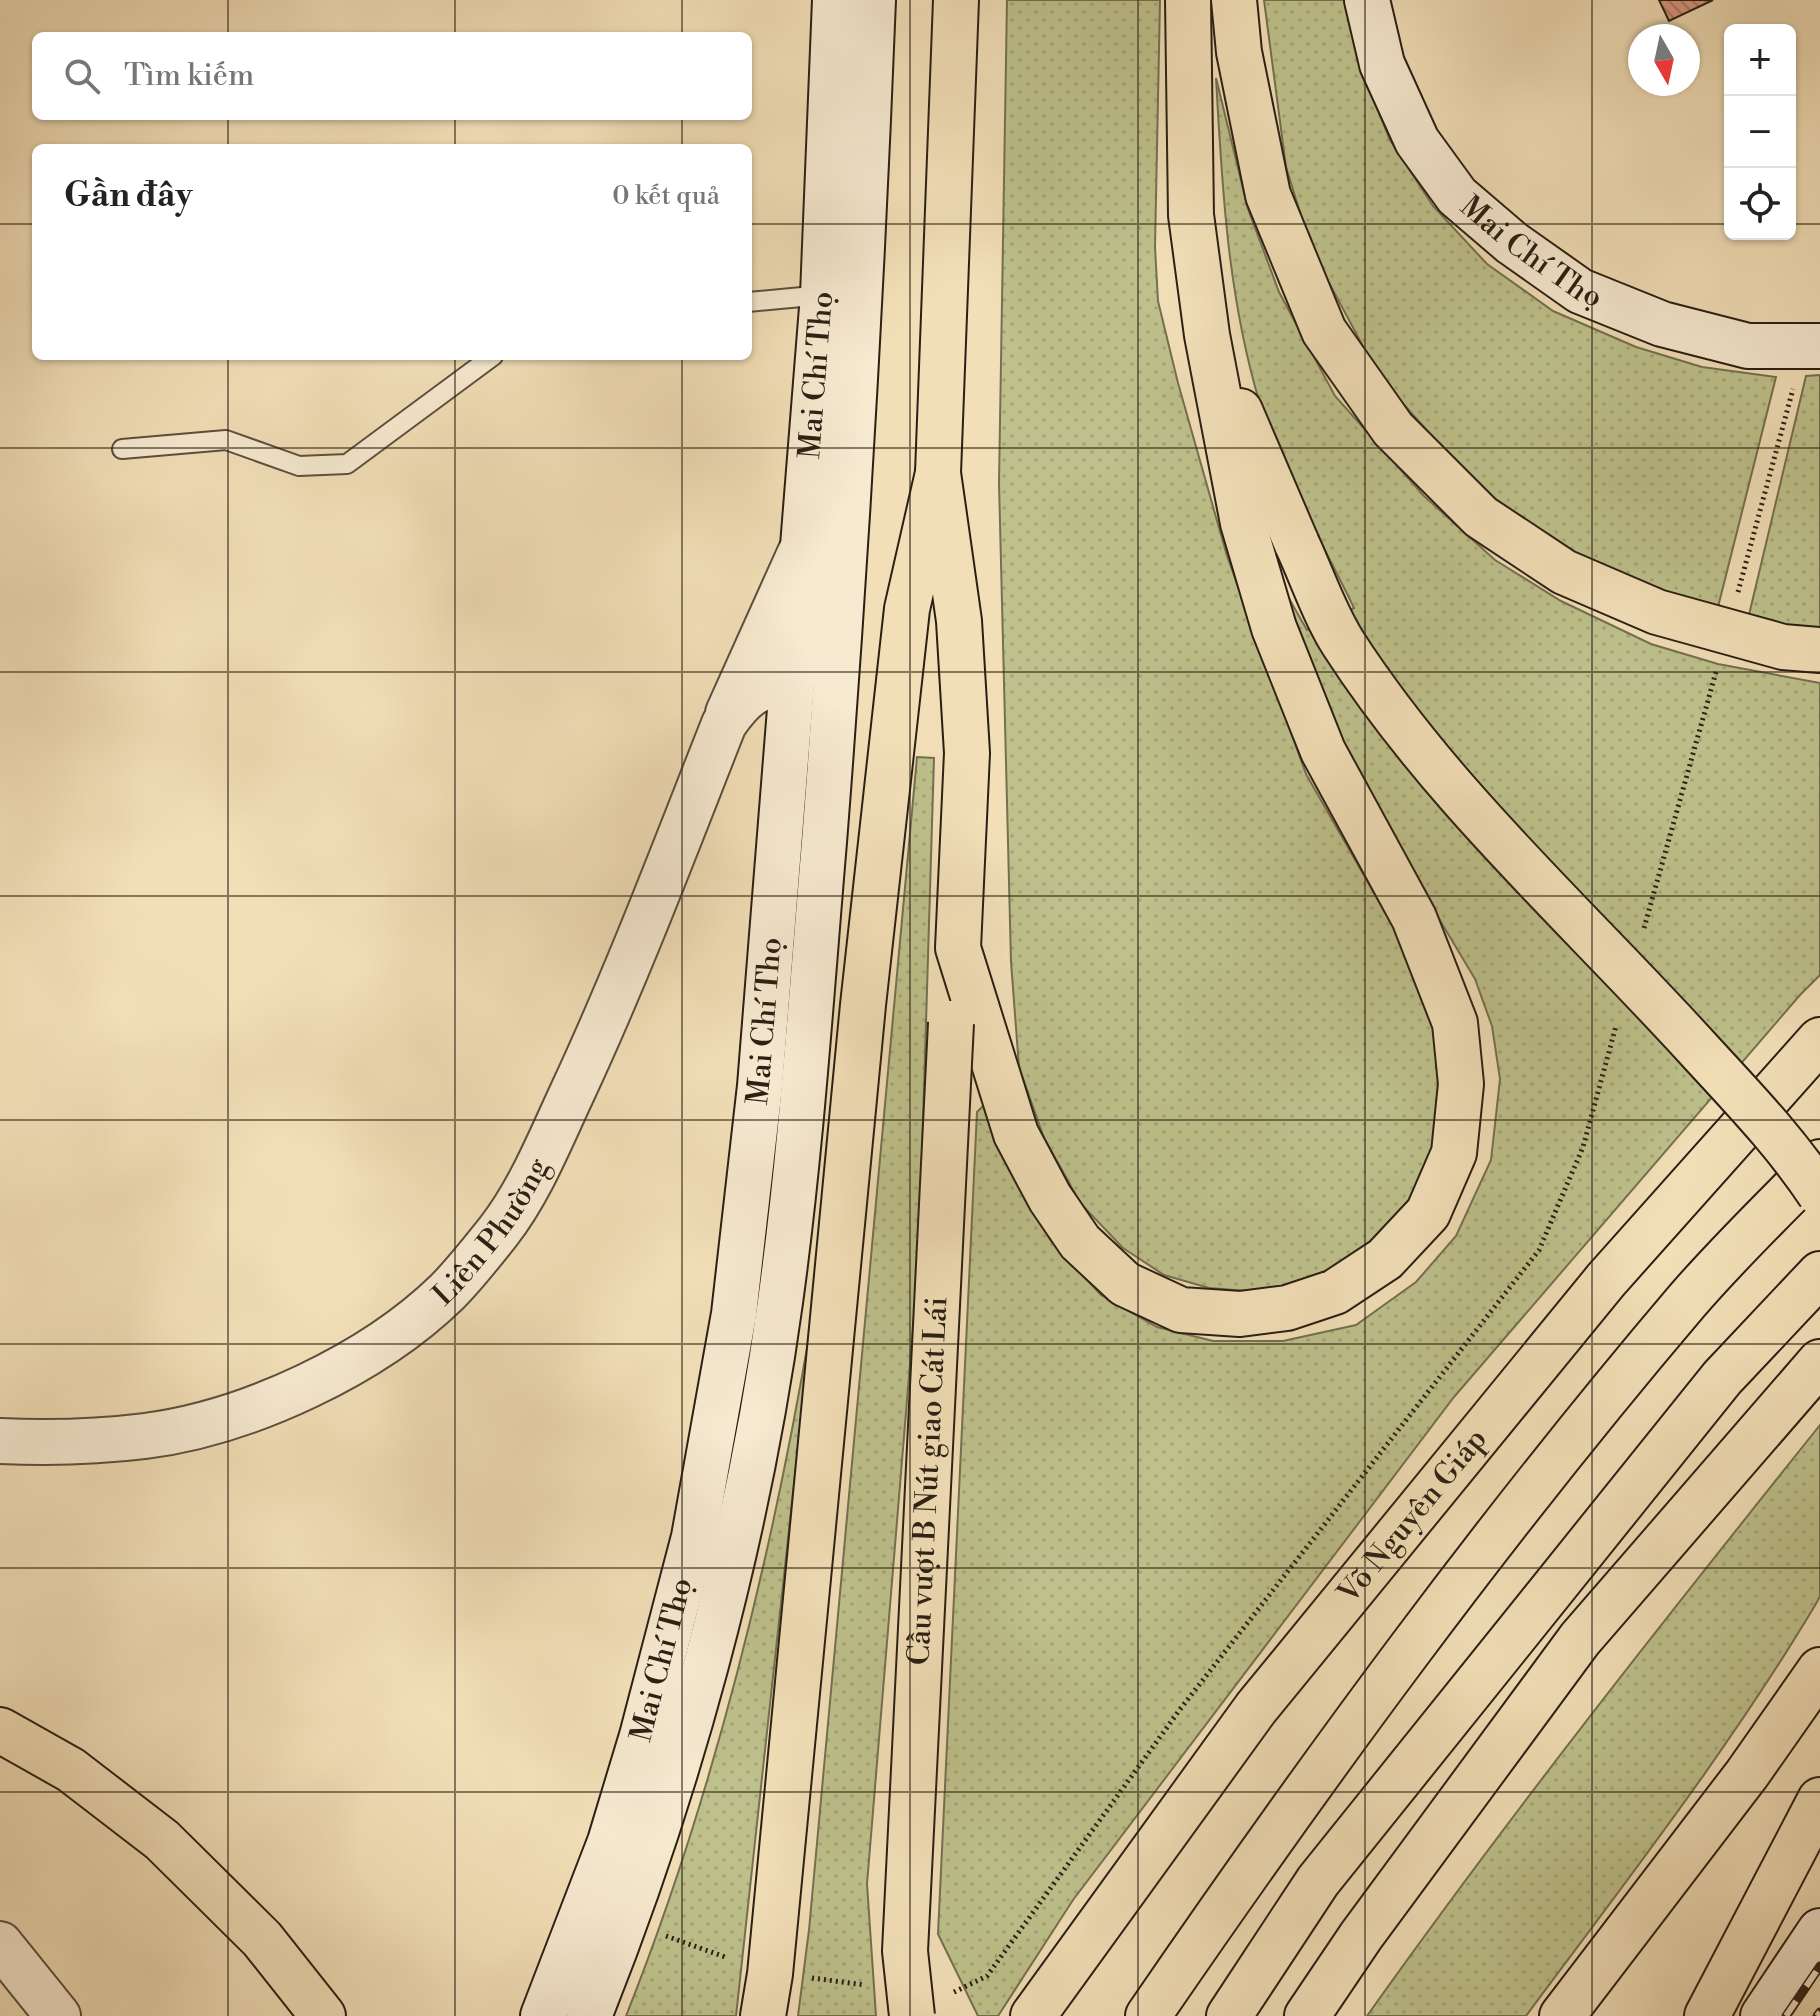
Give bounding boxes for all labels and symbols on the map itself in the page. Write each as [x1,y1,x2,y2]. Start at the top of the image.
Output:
north arrow [1628,24,1700,96]
street label: Mai Chí Thọ [1452,188,1607,317]
street label: Mai Chí Thọ [791,290,842,460]
street label: Mai Chí Thọ [739,936,791,1107]
street label: Liên Phường [425,1151,558,1314]
street label: Cầu vượt B Nút giao Cát Lái [900,1296,956,1666]
street label: Võ Nguyên Giáp [1330,1421,1496,1612]
street label: Mai Chí Thọ [622,1574,702,1746]

